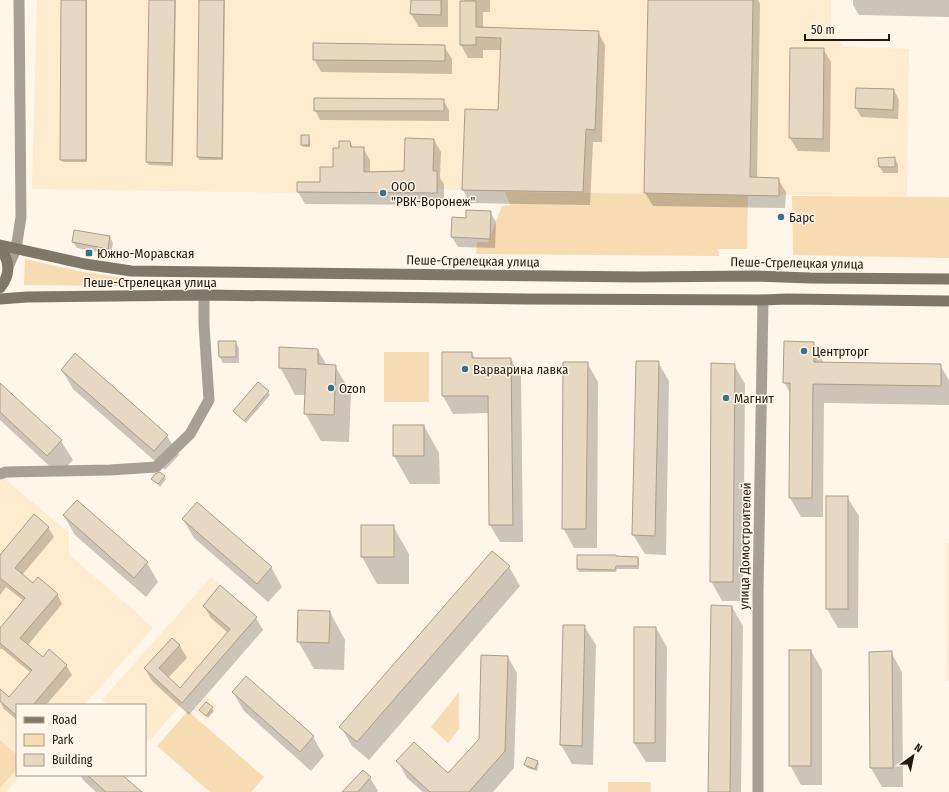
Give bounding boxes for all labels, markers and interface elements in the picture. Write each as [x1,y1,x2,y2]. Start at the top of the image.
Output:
scale bar [805,16,889,42]
text: 50 m [811,23,835,37]
place label: ООО "РВК-Воронеж" [391,179,475,209]
marker: ООО "РВК-Воронеж" [378,188,388,198]
place label: Барс [789,210,815,225]
marker: Барс [776,212,786,222]
place label: Южно-Моравская [97,246,194,261]
marker: Южно-Моравская [84,248,94,258]
street label: Пеше-Стрелецкая улица [406,252,540,270]
street label: Пеше-Стрелецкая улица [730,254,864,272]
street label: Пеше-Стрелецкая улица [83,275,217,290]
place label: Центрторг [812,344,869,359]
marker: Центрторг [799,346,809,356]
place label: Варварина лавка [473,362,568,377]
marker: Варварина лавка [460,364,470,374]
place label: Ozon [339,381,366,396]
marker: Ozon [326,383,336,393]
place label: Магнит [734,391,775,406]
marker: Магнит [721,393,731,403]
street label: улица Домостроителей [736,482,754,610]
legend [16,704,146,776]
text: Road [52,713,77,727]
text: Park [52,733,74,747]
north arrow [893,736,933,776]
text: N [912,741,924,755]
text: Building [52,753,93,767]

